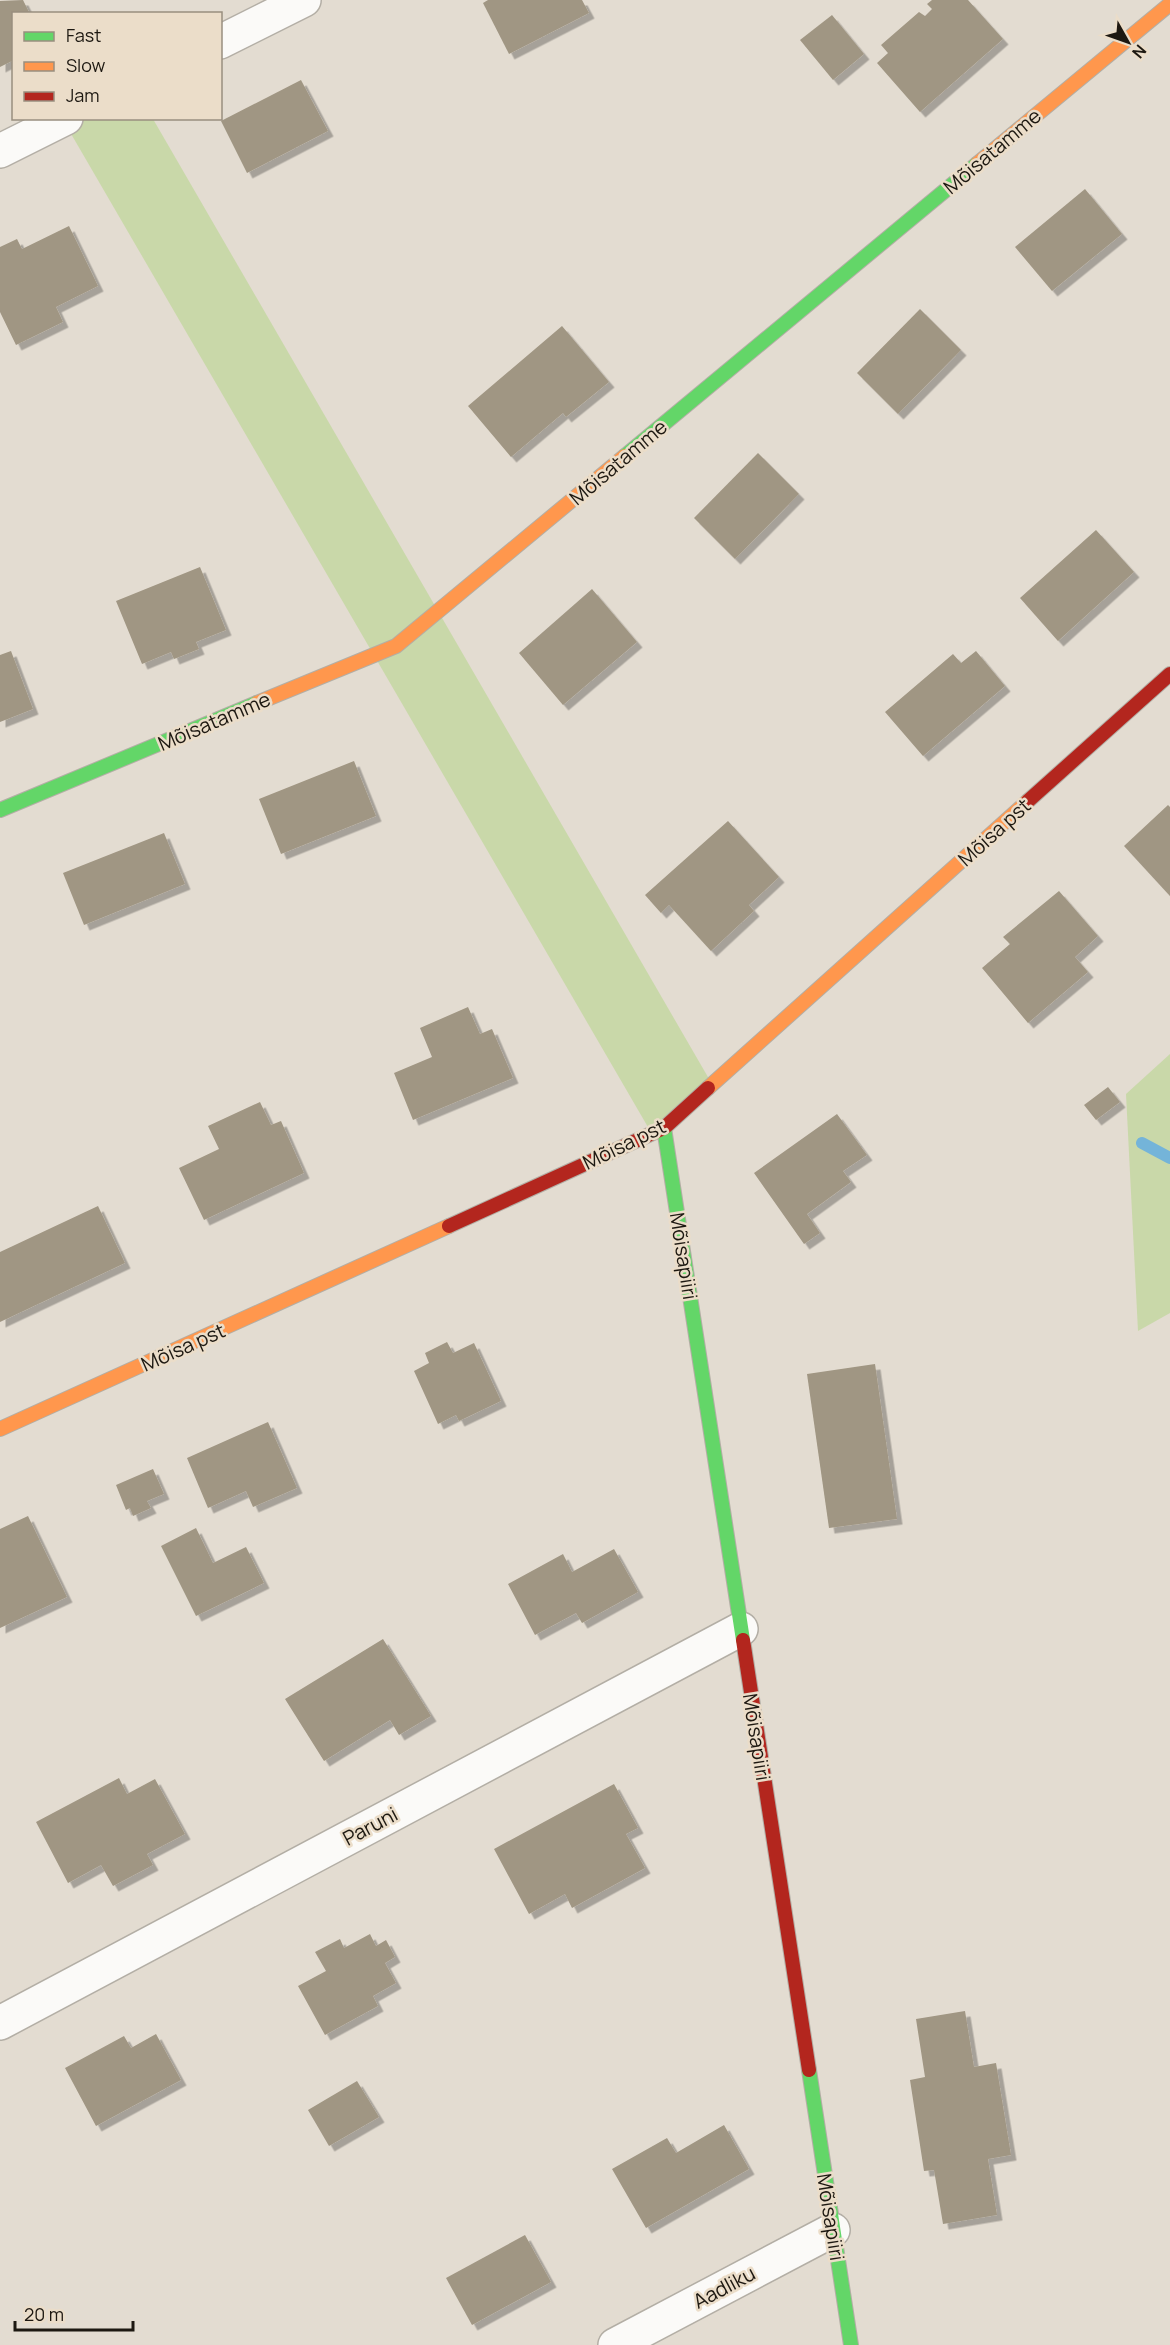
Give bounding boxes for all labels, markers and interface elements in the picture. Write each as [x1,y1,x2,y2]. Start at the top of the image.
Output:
legend [12,12,222,120]
north arrow [1098,12,1158,72]
text: Fast [66,23,101,47]
text: N [1127,40,1152,63]
text: Slow [66,53,106,77]
text: Jam [66,83,100,107]
street label: Mõisatamme [938,102,1046,200]
street label: Mõisatamme [564,413,672,511]
street label: Mõisatamme [154,685,274,757]
street label: Mõisa pst [952,792,1036,872]
street label: Mõisa pst [578,1112,670,1176]
street label: Mõisapiiri [664,1210,704,1302]
street label: Mõisa pst [137,1317,229,1377]
street label: Mõisapiiri [737,1691,777,1783]
street label: Paruni [338,1800,402,1852]
street label: Mõisapiiri [811,2171,851,2263]
street label: Aadliku [688,2259,760,2315]
scale bar [15,2294,134,2332]
text: 20 m [24,2302,64,2326]

